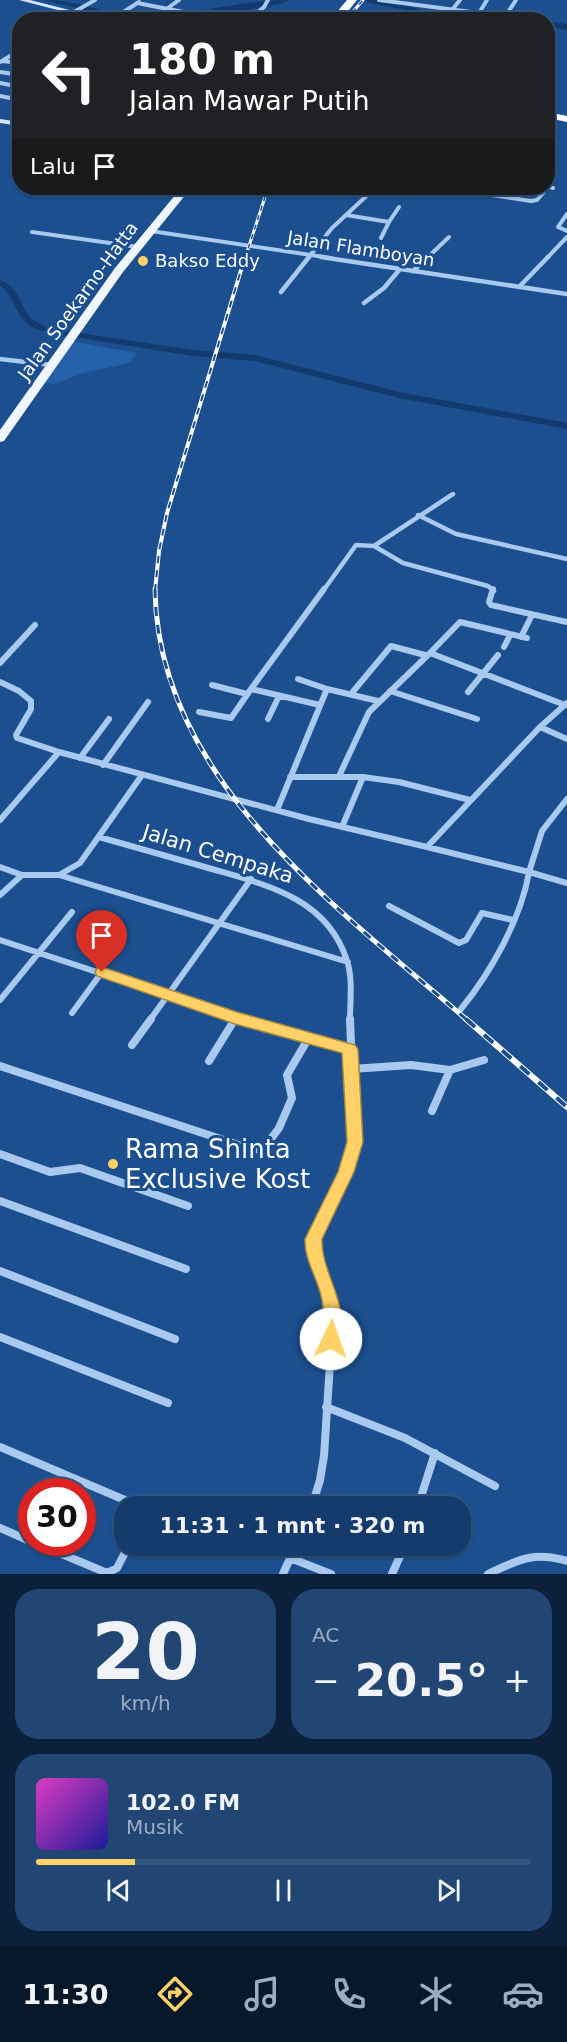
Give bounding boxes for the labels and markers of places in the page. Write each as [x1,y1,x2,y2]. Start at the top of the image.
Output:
place label: Bakso Eddy [155,250,260,271]
marker: Bakso Eddy [136,254,150,268]
pin [76,910,127,972]
place label: Rama Shinta Exclusive Kost [125,1134,310,1194]
marker: Rama Shinta Exclusive Kost [106,1157,120,1171]

